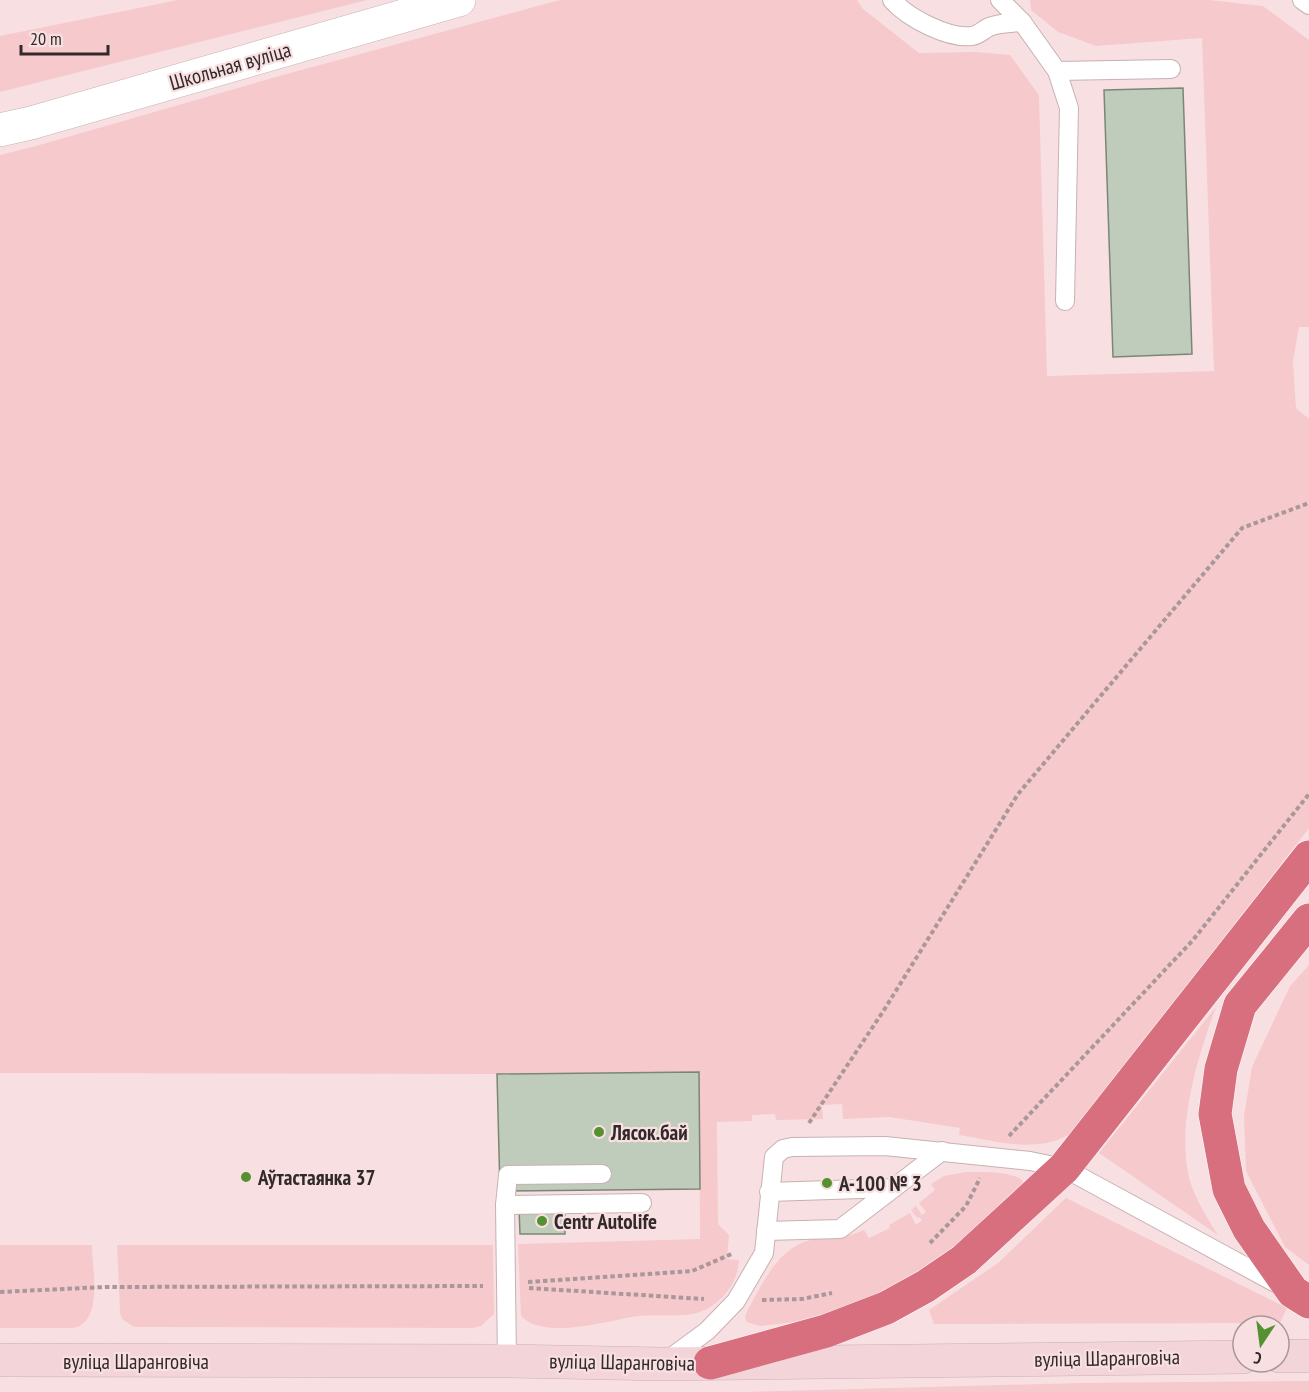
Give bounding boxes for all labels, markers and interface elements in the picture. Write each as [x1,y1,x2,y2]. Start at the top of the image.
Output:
scale bar [21,18,108,56]
text: 20 m [30,27,62,50]
street label: Школьная вуліца [166,36,294,96]
place label: Лясок.бай [610,1119,688,1146]
marker: Лясок.бай [592,1125,606,1139]
place label: Аўтастаянка 37 [257,1164,375,1191]
marker: Аўтастаянка 37 [239,1170,253,1184]
place label: А-100 № 3 [838,1170,922,1197]
marker: А-100 № 3 [820,1176,834,1190]
place label: Centr Autolife [554,1208,657,1235]
marker: Centr Autolife [535,1214,549,1228]
north arrow [1231,1314,1291,1374]
street label: вуліца Шаранговіча [1034,1343,1180,1373]
street label: вуліца Шаранговіча [549,1347,695,1377]
street label: вуліца Шаранговіча [63,1348,209,1375]
text: С [1251,1348,1263,1369]

